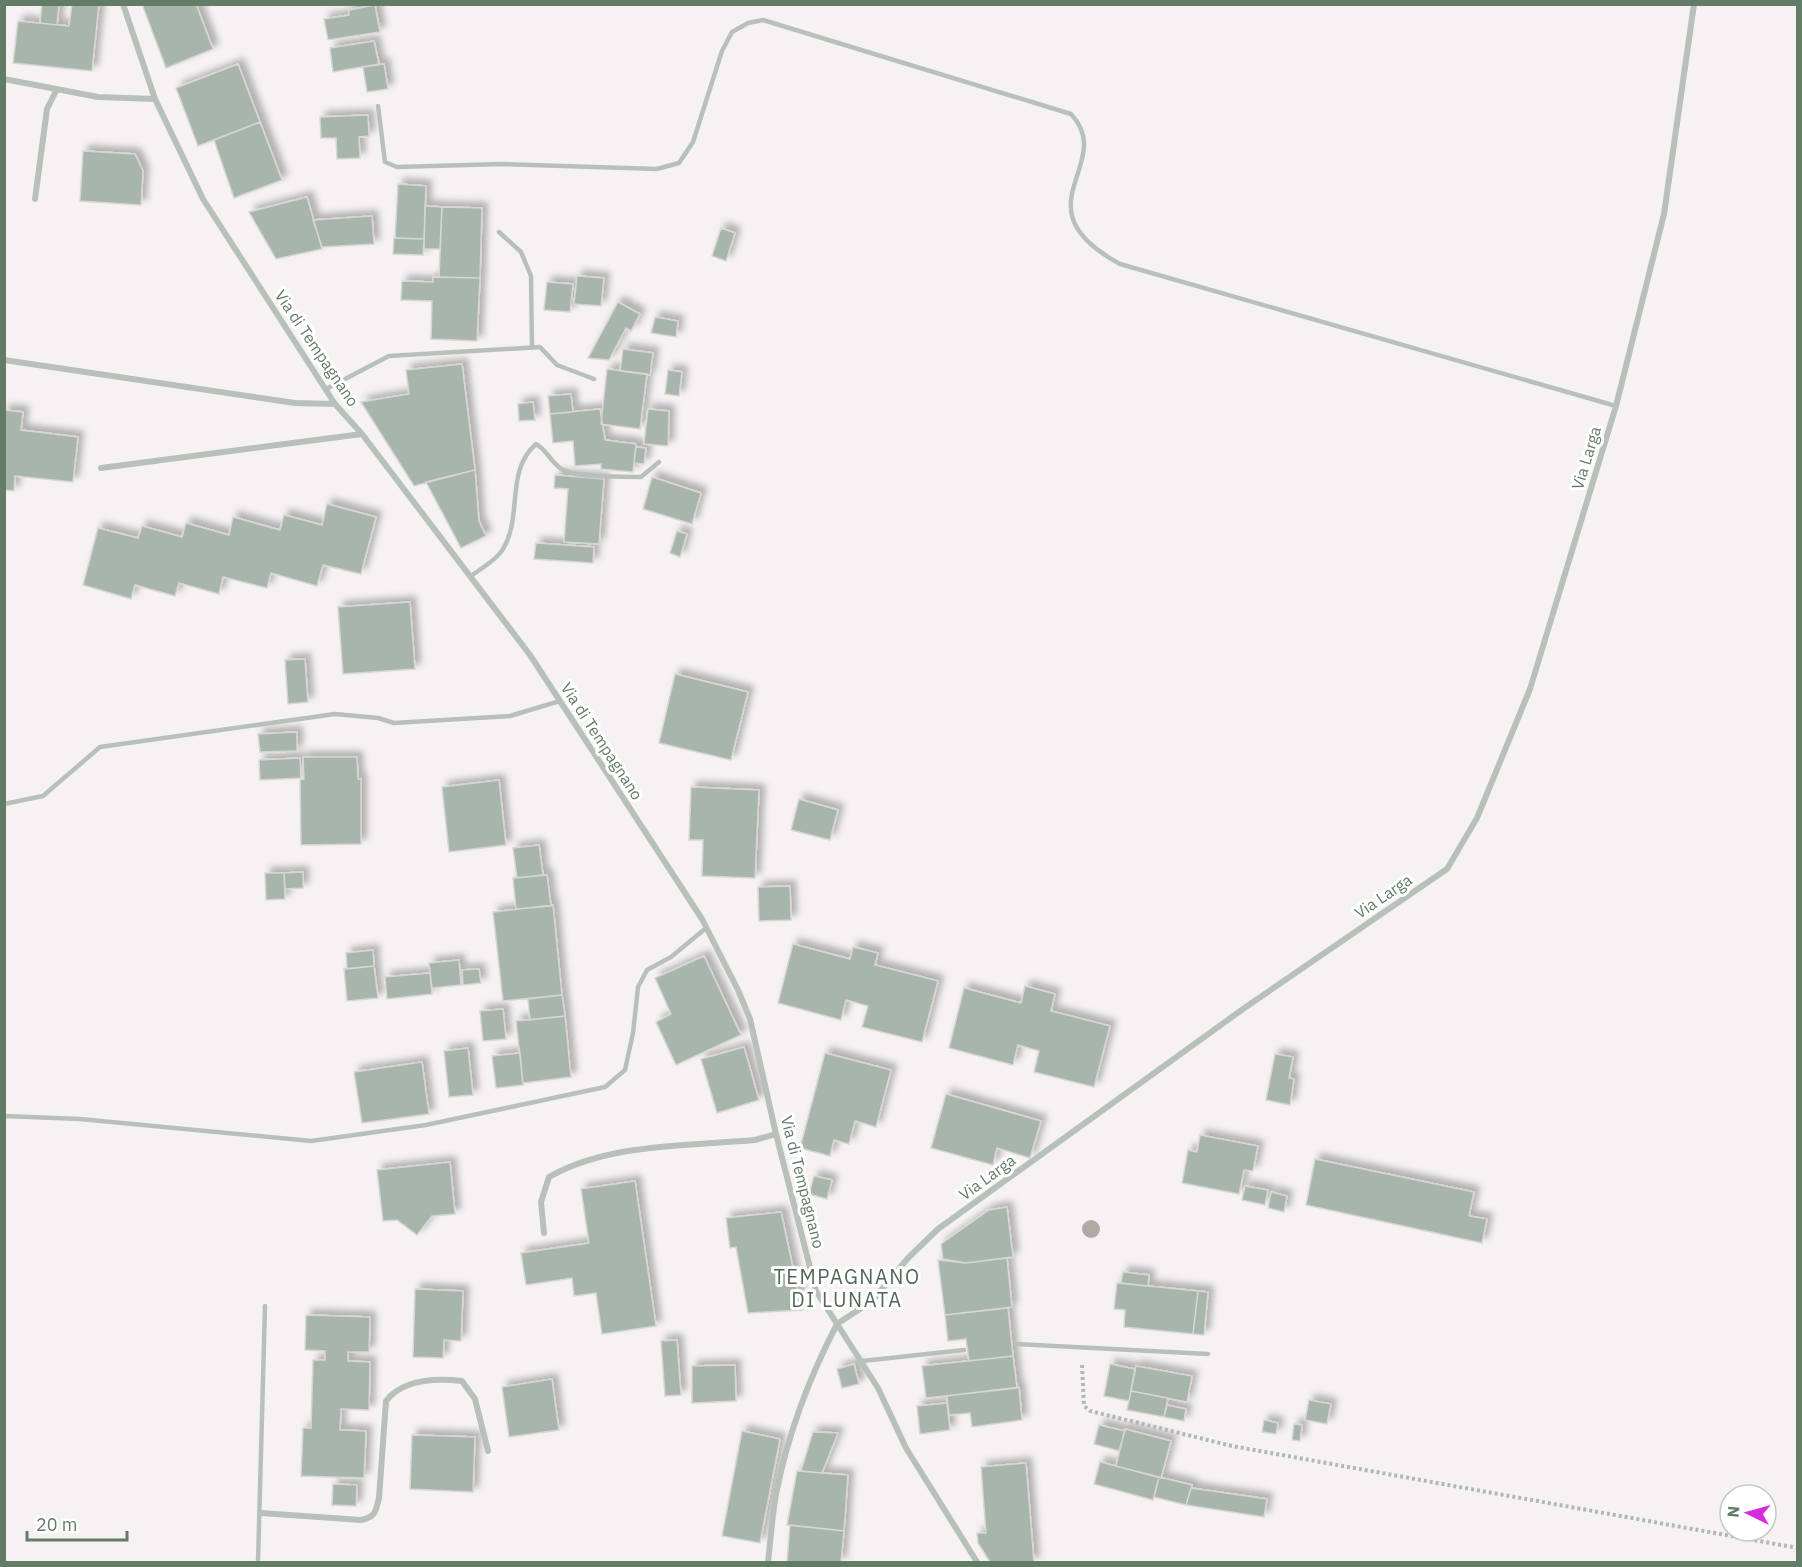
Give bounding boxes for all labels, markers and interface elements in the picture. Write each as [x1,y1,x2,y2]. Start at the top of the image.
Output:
street label: Via di Tempagnano [271,286,363,410]
street label: Via Larga [1567,424,1605,492]
street label: Via di Tempagnano [557,679,647,803]
street label: Via Larga [1350,869,1416,922]
street label: Via di Tempagnano [777,1114,829,1250]
street label: Via Larga [955,1150,1020,1204]
district label: TEMPAGNANO DI LUNATA [773,1263,921,1313]
north arrow [1718,1483,1778,1543]
scale bar [27,1504,128,1542]
text: N [1723,1505,1744,1518]
text: 20 m [36,1513,78,1536]

